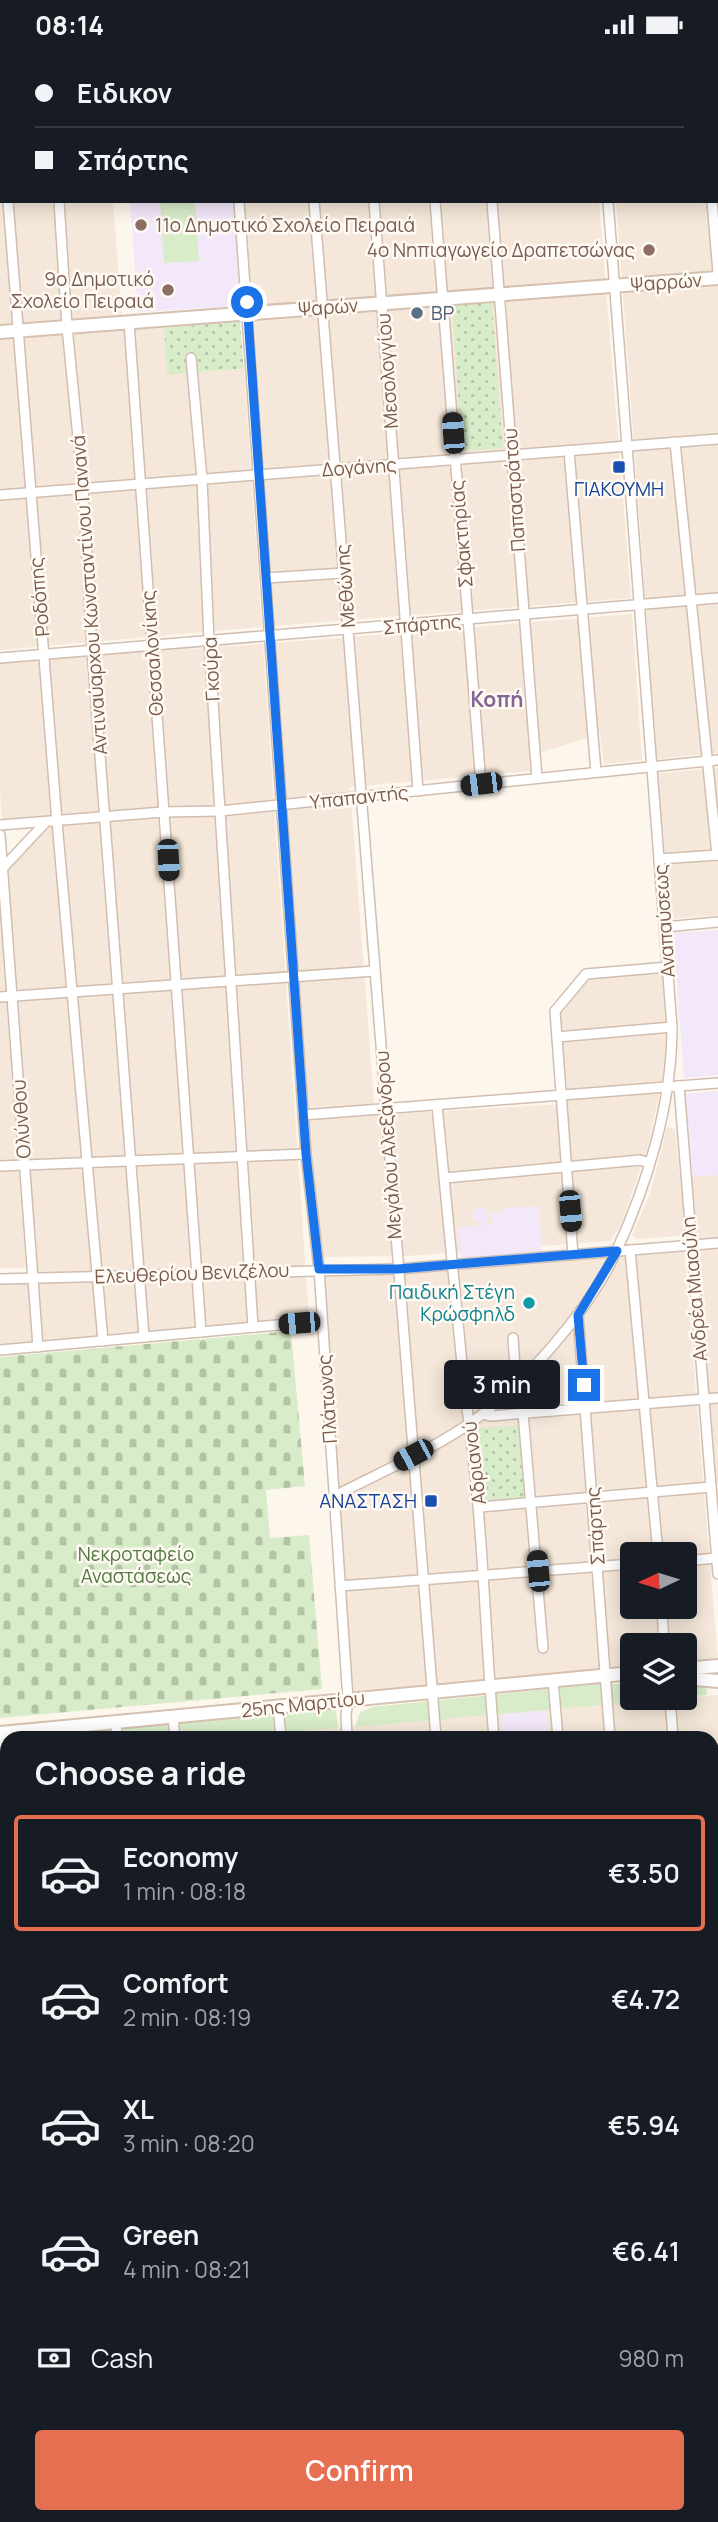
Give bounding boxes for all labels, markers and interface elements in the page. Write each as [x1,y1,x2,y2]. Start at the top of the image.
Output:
text: 08:14 [35,7,104,43]
text: Ειδικον [77,75,172,111]
text: Σπάρτης [77,142,189,178]
place label: 11ο Δημοτικό Σχολείο Πειραιά [155,212,415,238]
marker: 11ο Δημοτικό Σχολείο Πειραιά [133,217,149,233]
place label: 4ο Νηπιαγωγείο Δραπετσώνας [367,237,635,263]
marker: 4ο Νηπιαγωγείο Δραπετσώνας [641,242,657,258]
place label: 9ο Δημοτικό Σχολείο Πειραιά [10,266,154,314]
street label: Ψαρρών [629,267,703,297]
marker: 9ο Δημοτικό Σχολείο Πειραιά [160,282,176,298]
route start [231,286,263,318]
street label: Ψαρών [297,292,359,322]
place label: BP [431,300,454,326]
marker: BP [409,305,425,321]
street label: Μεσολογγίου [370,312,404,430]
car [442,411,465,455]
street label: Παπαστράτου [497,427,531,553]
street label: Αντιναύαρχου Κωνσταντίνου Πανανά [65,434,113,756]
street label: Δογάνης [321,451,397,483]
marker: ΓΙΑΚΟΥΜΗ [611,459,627,475]
place label: ΓΙΑΚΟΥΜΗ [574,476,664,502]
street label: Σφακτηρίας [443,479,479,589]
street label: Μεθώνης [329,543,361,629]
street label: Ροδόπης [23,556,55,638]
street label: Θεσσαλονίκης [135,589,169,717]
street label: Σπάρτης [382,608,462,640]
street label: Γκούρα [196,636,226,702]
district label: Κοπή [470,685,524,713]
car [459,771,504,797]
street label: Υπαπαντής [308,779,410,815]
car [157,838,180,882]
street label: Αναπαύσεως [647,864,681,978]
street label: Μεγάλου Αλεξάνδρου [368,1050,408,1240]
street label: Ολύνθου [5,1079,37,1159]
car [558,1189,583,1233]
street label: Ανδρέα Μιαούλη [675,1216,713,1362]
street label: Ελευθερίου Βενιζέλου [94,1257,290,1289]
place label: Παιδική Στέγη Κρώσφηλδ [389,1279,515,1327]
marker: Παιδική Στέγη Κρώσφηλδ [521,1295,537,1311]
car [278,1311,321,1335]
street label: Πλάτωνος [311,1354,343,1444]
callout: 3 min [444,1361,560,1409]
text: 3 min [473,1368,531,1400]
route end [568,1369,600,1401]
street label: Αδριανού [456,1420,492,1506]
car [390,1436,437,1474]
street label: Σπάρτης [579,1486,611,1566]
place label: ΑΝΑΣΤΑΣΗ [319,1488,417,1514]
marker: ΑΝΑΣΤΑΣΗ [423,1493,439,1509]
park label: Νεκροταφείο Αναστάσεως [78,1541,194,1589]
north arrow [620,1542,696,1619]
map controls [620,1542,697,1710]
car [526,1549,551,1593]
button: layers [620,1633,697,1710]
street label: 25ης Μαρτίου [240,1685,366,1723]
text: Choose a ride [35,1751,246,1795]
text: Economy [123,1839,238,1875]
icon: car [39,1842,102,1905]
text: €3.50 [608,1855,680,1891]
text: 1 min · 08:18 [123,1875,246,1907]
text: Comfort [123,1965,229,2001]
icon: car [39,1968,102,2031]
text: €4.72 [612,1981,680,2017]
text: 2 min · 08:19 [123,2001,251,2033]
text: XL [123,2091,154,2127]
icon: car [39,2094,102,2157]
text: €5.94 [608,2107,680,2143]
text: 3 min · 08:20 [123,2127,255,2159]
text: Green [123,2217,199,2253]
icon: car [39,2220,102,2283]
text: €6.41 [612,2233,680,2269]
text: 4 min · 08:21 [123,2253,250,2285]
icon: cash [35,2339,73,2377]
text: Cash [91,2340,153,2376]
text: 980 m [618,2342,684,2374]
button: Confirm [35,2430,684,2510]

